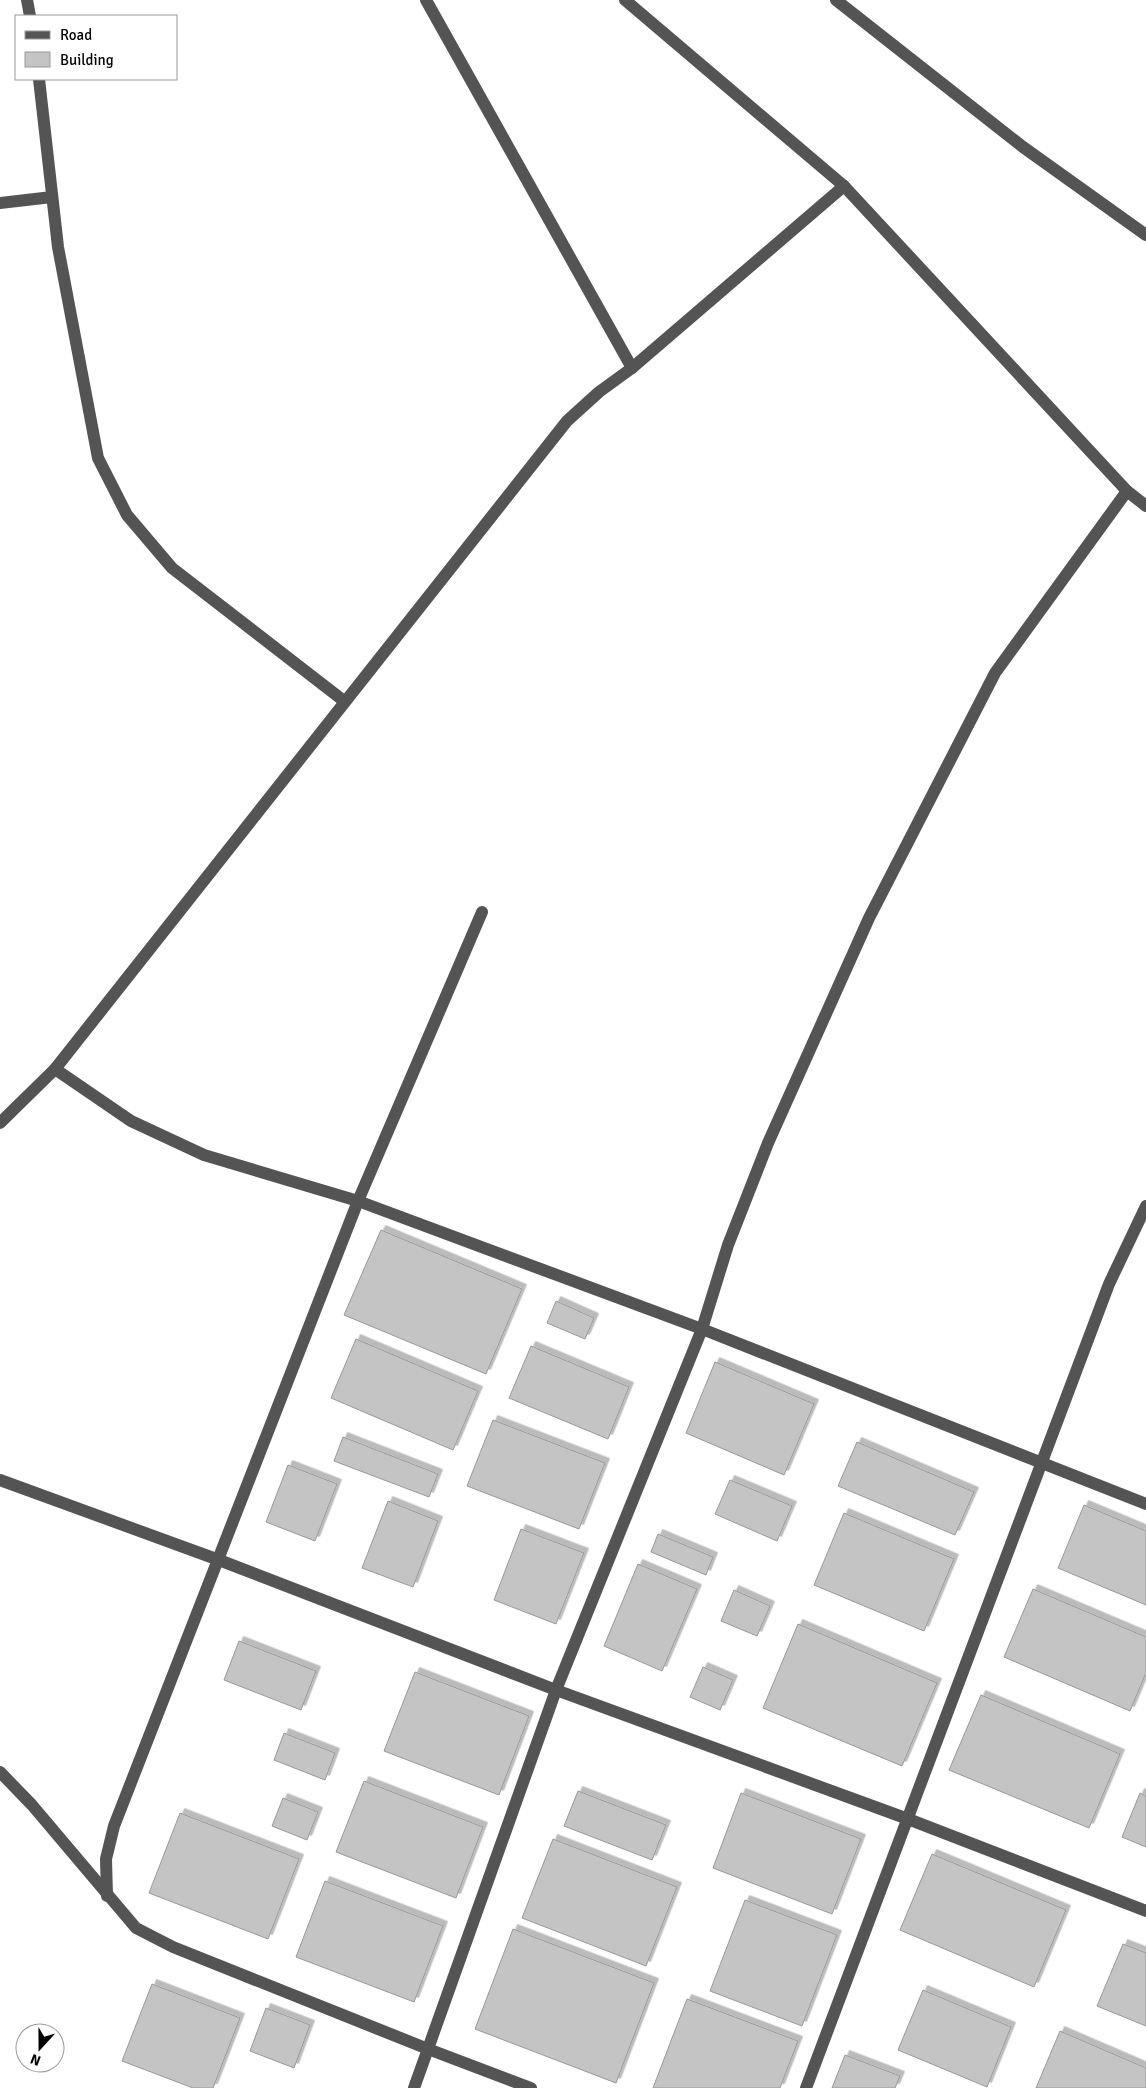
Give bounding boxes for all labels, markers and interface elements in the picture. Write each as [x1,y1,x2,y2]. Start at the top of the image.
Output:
legend [15,15,178,80]
text: Road [60,26,92,44]
text: Building [60,51,114,69]
north arrow [15,2023,65,2073]
text: N [28,2050,43,2069]

